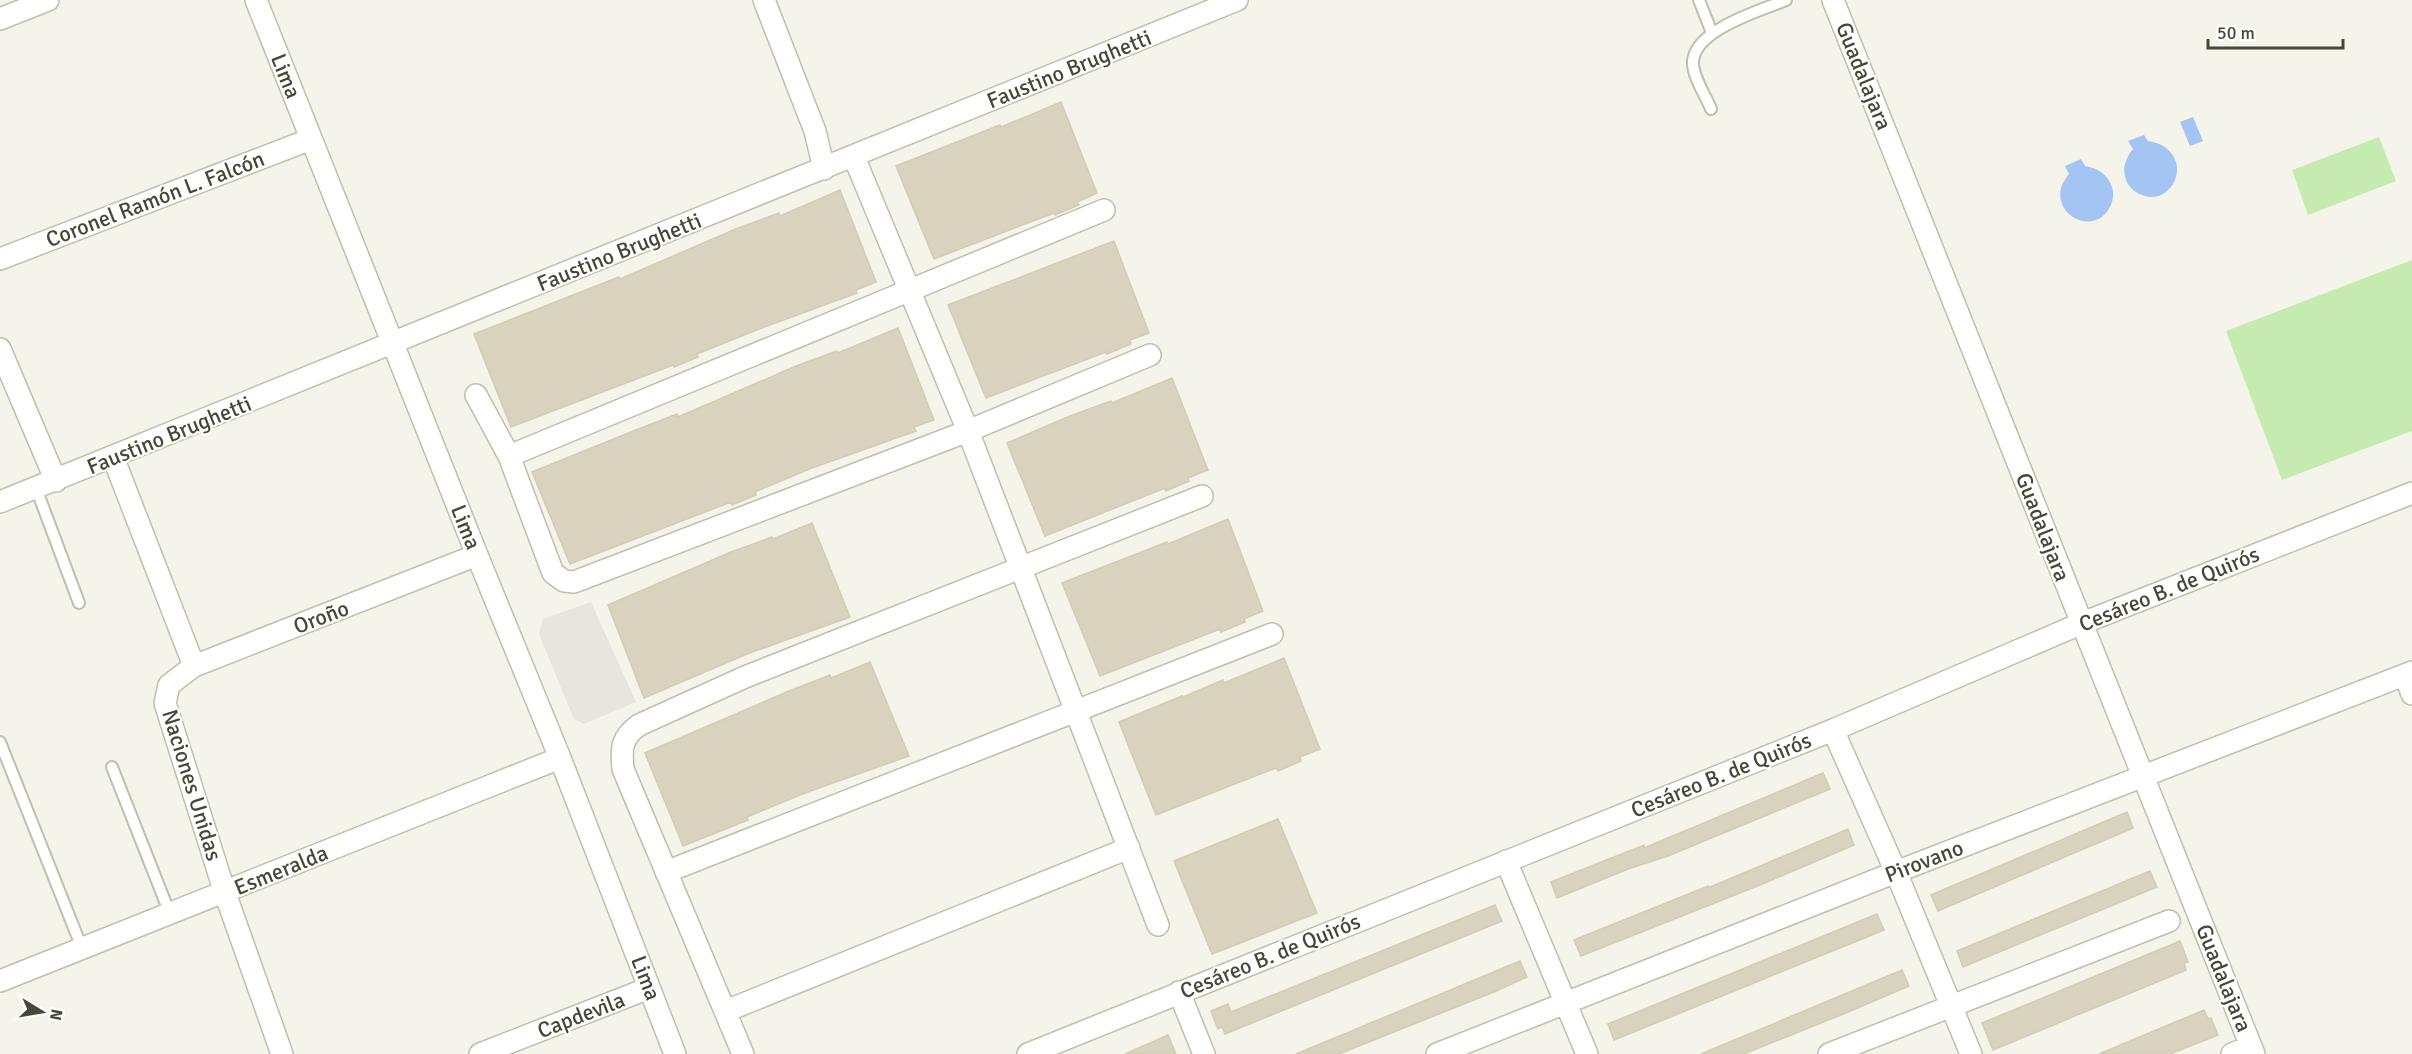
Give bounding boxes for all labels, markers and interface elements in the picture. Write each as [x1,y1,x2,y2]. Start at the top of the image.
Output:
scale bar [2208,12,2343,50]
street label: Guadalajara [1830,18,1898,134]
text: 50 m [2217,22,2255,44]
street label: Faustino Brughetti [983,24,1155,114]
street label: Lima [265,50,307,102]
street label: Coronel Ramón L. Falcón [42,145,268,253]
street label: Faustino Brughetti [533,207,705,297]
street label: Faustino Brughetti [83,390,255,480]
street label: Guadalajara [2010,469,2076,585]
street label: Lima [445,501,487,553]
street label: Cesáreo B. de Quirós [2075,540,2263,638]
street label: Oroño [290,594,352,640]
street label: Naciones Unidas [156,706,228,864]
street label: Cesáreo B. de Quirós [1627,726,1815,824]
street label: Pirovano [1881,834,1967,888]
street label: Esmeralda [230,839,332,901]
street label: Cesáreo B. de Quirós [1176,907,1364,1005]
street label: Guadalajara [2190,920,2258,1036]
street label: Lima [625,952,667,1004]
north arrow [12,982,72,1042]
street label: Capdevila [533,986,629,1044]
text: N [45,1007,67,1022]

